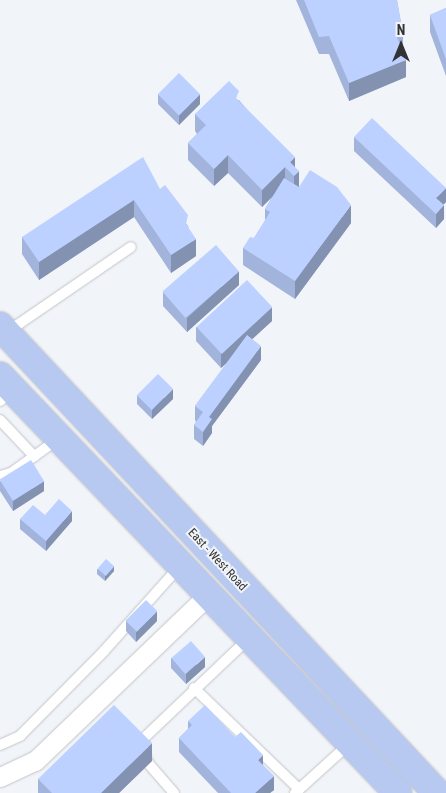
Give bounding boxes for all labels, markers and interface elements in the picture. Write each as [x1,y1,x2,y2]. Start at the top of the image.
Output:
north arrow [376,20,426,70]
text: N [397,22,405,38]
street label: East - West Road [185,526,249,594]

